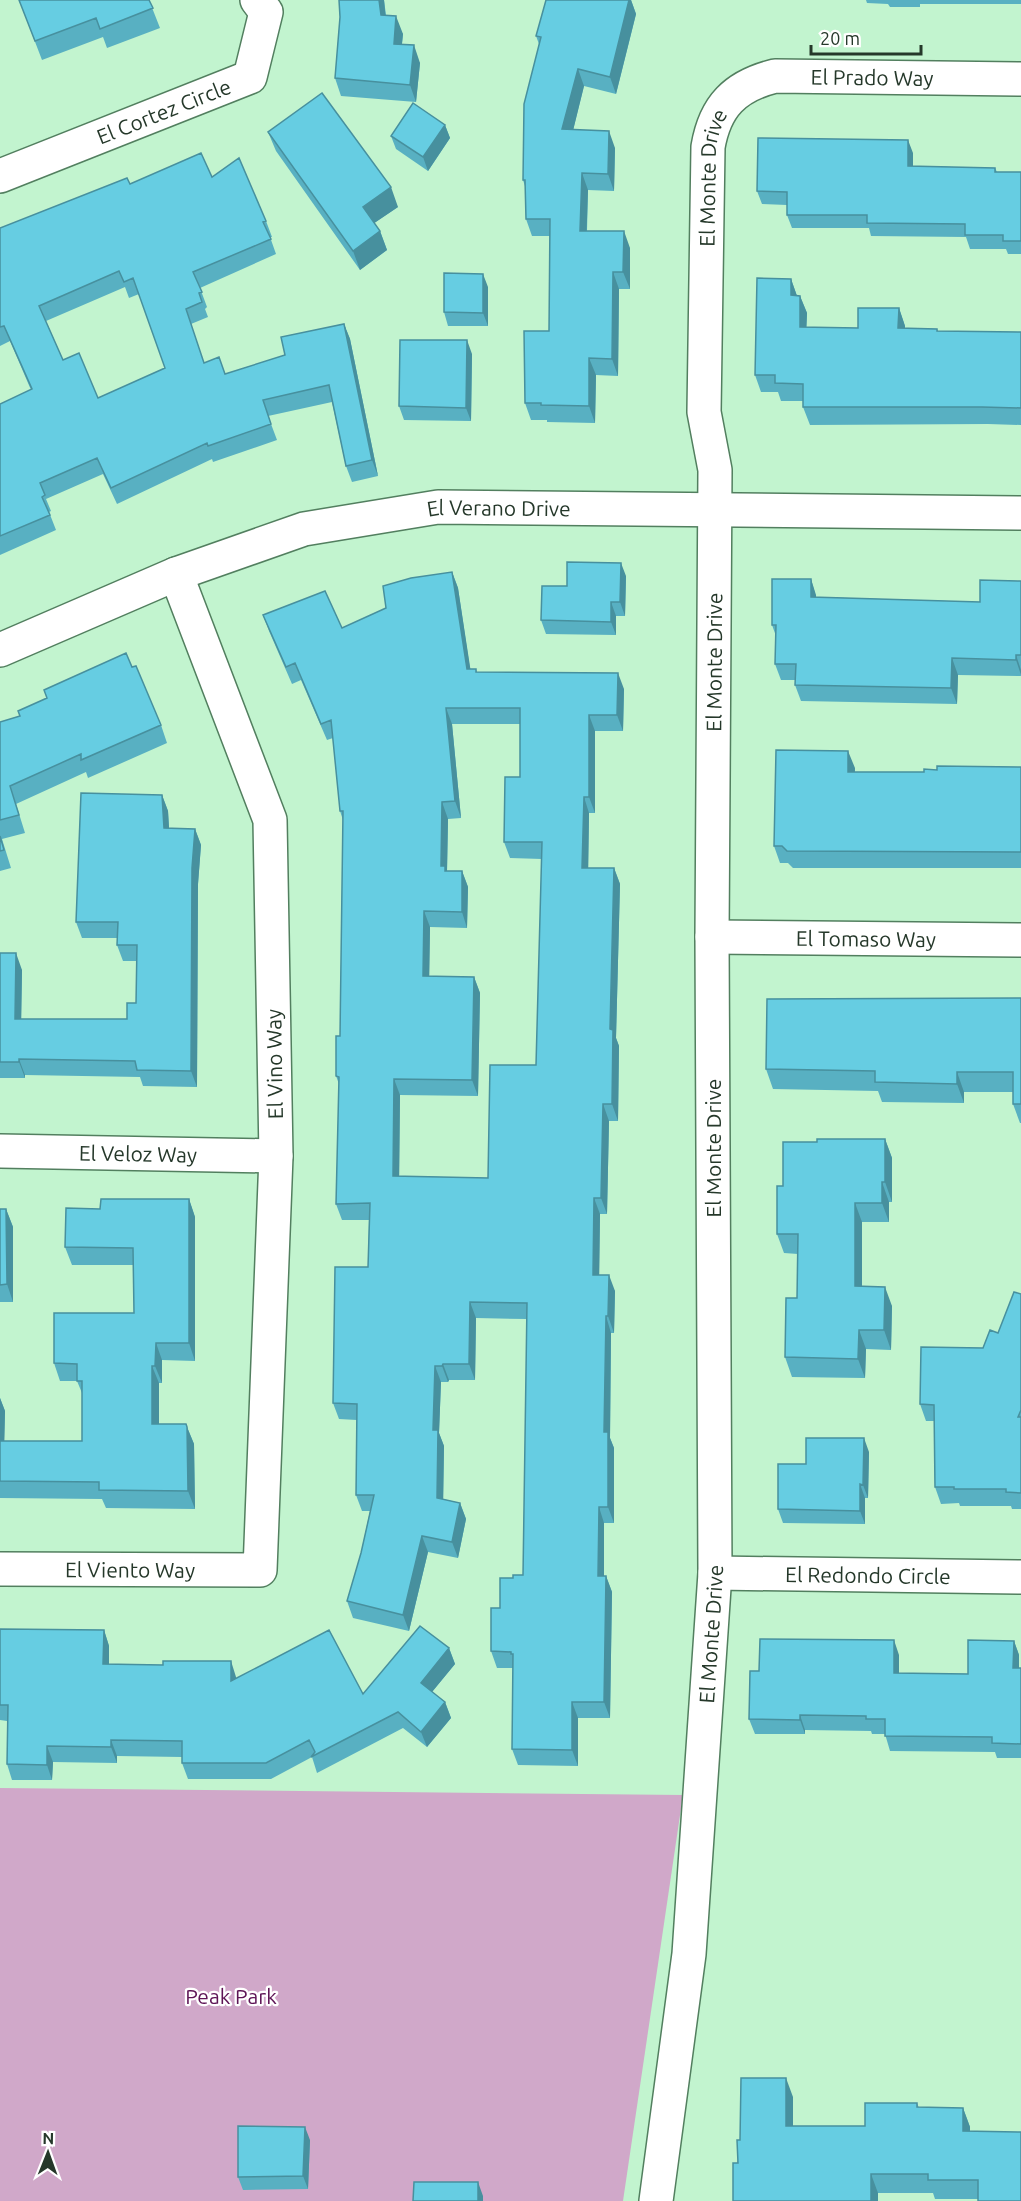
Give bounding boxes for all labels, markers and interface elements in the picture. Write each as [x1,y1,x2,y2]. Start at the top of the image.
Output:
scale bar [811,18,920,56]
text: 20 m [820,28,860,48]
street label: El Prado Way [811,64,934,90]
street label: El Cortez Circle [93,74,234,149]
street label: El Monte Drive [694,104,732,247]
street label: El Verano Drive [425,495,571,521]
street label: El Monte Drive [701,593,726,732]
street label: El Tomaso Way [796,926,936,951]
street label: El Vino Way [261,1009,287,1119]
street label: El Monte Drive [701,1079,725,1217]
street label: El Veloz Way [79,1140,197,1167]
street label: El Viento Way [65,1557,195,1582]
street label: El Redondo Circle [785,1562,951,1588]
street label: El Monte Drive [694,1565,727,1704]
park label: Peak Park [185,1984,277,2008]
north arrow [18,2123,78,2183]
text: N [42,2129,54,2147]

